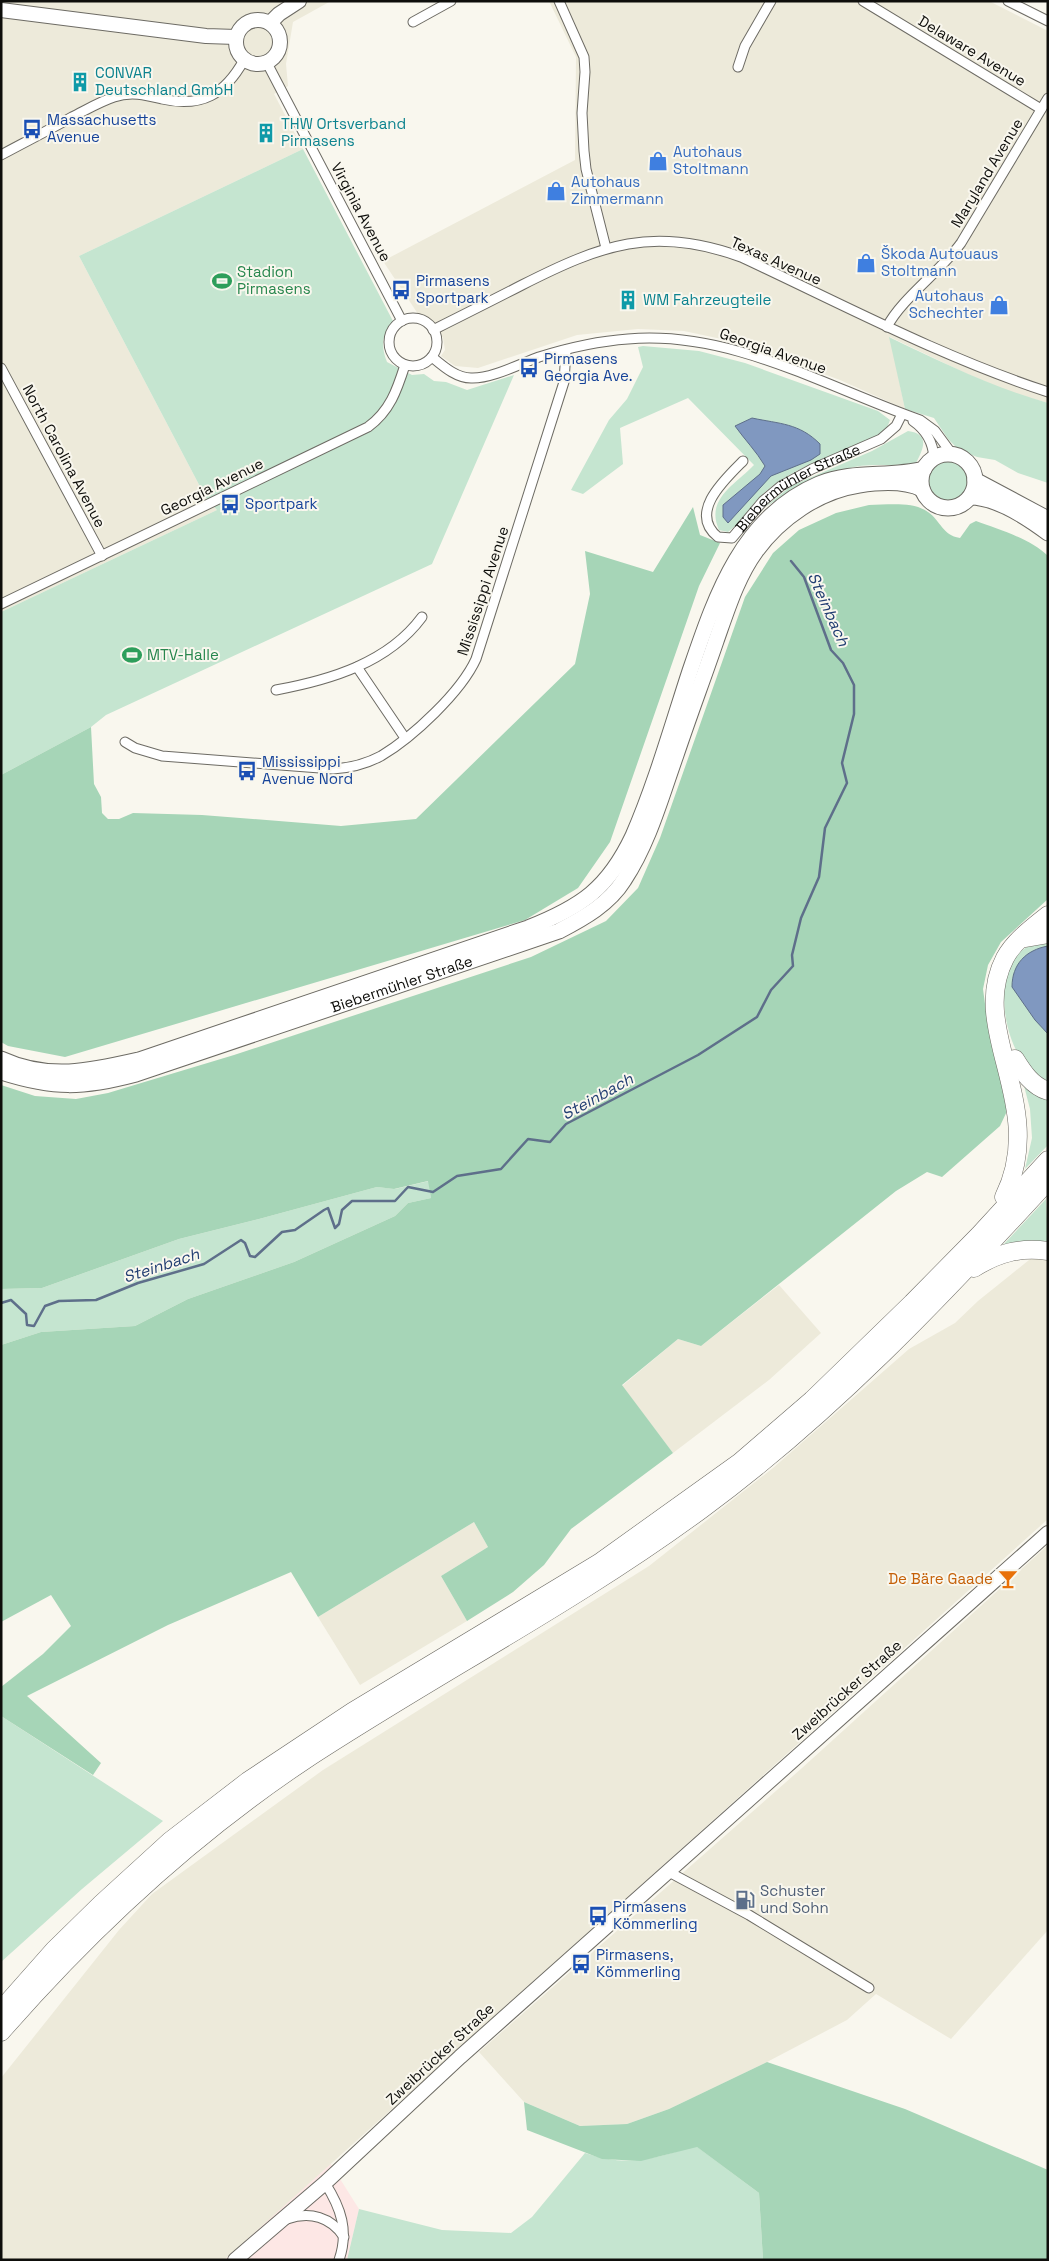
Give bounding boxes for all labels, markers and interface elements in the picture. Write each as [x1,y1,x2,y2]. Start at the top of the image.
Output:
street label: Delaware Avenue [915,11,1030,90]
place label: CONVAR Deutschland GmbH [95,63,233,99]
building icon: CONVAR Deutschland GmbH [69,71,91,93]
place label: Massachusetts Avenue [47,110,156,146]
place label: THW Ortsverband Pirmasens [281,114,406,150]
street label: Maryland Avenue [946,115,1027,231]
bus stop icon: Massachusetts Avenue [21,118,43,140]
building icon: THW Ortsverband Pirmasens [255,122,277,144]
place label: Autohaus Stoltmann [673,142,749,178]
shop icon: Autohaus Stoltmann [647,150,669,172]
street label: Virginia Avenue [327,159,396,265]
place label: Autohaus Zimmermann [571,172,664,208]
shop icon: Autohaus Zimmermann [545,180,567,202]
street label: Texas Avenue [728,232,825,289]
place label: Škoda Autouaus Stoltmann [881,244,998,280]
shop icon: Škoda Autouaus Stoltmann [855,252,877,274]
place label: Stadion Pirmasens [237,262,311,298]
sports icon: Stadion Pirmasens [211,270,233,292]
place label: Pirmasens Sportpark [416,271,490,307]
bus stop icon: Pirmasens Sportpark [390,279,412,301]
place label: Autohaus Schechter [909,286,984,322]
building icon: WM Fahrzeugteile [617,289,639,311]
place label: WM Fahrzeugteile [643,290,771,309]
shop icon: Autohaus Schechter [988,294,1010,316]
street label: Georgia Avenue [717,323,829,378]
place label: Pirmasens Georgia Ave. [544,349,633,385]
bus stop icon: Pirmasens Georgia Ave. [518,357,540,379]
street label: North Carolina Avenue [19,381,110,531]
street label: Biebermühler Straße [731,439,863,536]
street label: Georgia Avenue [157,453,266,520]
bus stop icon: Sportpark [219,493,241,515]
place label: Sportpark [245,494,318,513]
street label: Mississippi Avenue [453,523,512,658]
water label: Steinbach [803,569,855,651]
sports icon: MTV-Halle [121,644,143,666]
place label: MTV-Halle [147,645,219,664]
place label: Mississippi Avenue Nord [262,752,353,788]
bus stop icon: Mississippi Avenue Nord [236,760,258,782]
street label: Biebermühler Straße [328,951,475,1016]
water label: Steinbach [558,1068,638,1125]
water label: Steinbach [120,1243,203,1288]
bar icon: De Bäre Gaade [997,1568,1019,1590]
place label: De Bäre Gaade [888,1569,993,1588]
street label: Zweibrücker Straße [788,1635,905,1744]
place label: Schuster und Sohn [760,1881,829,1917]
fuel station icon: Schuster und Sohn [734,1889,756,1911]
place label: Pirmasens Kömmerling [613,1897,698,1933]
bus stop icon: Pirmasens Kömmerling [587,1905,609,1927]
place label: Pirmasens, Kömmerling [596,1945,681,1981]
bus stop icon: Pirmasens, Kömmerling [570,1953,592,1975]
street label: Zweibrücker Straße [382,1999,498,2109]

